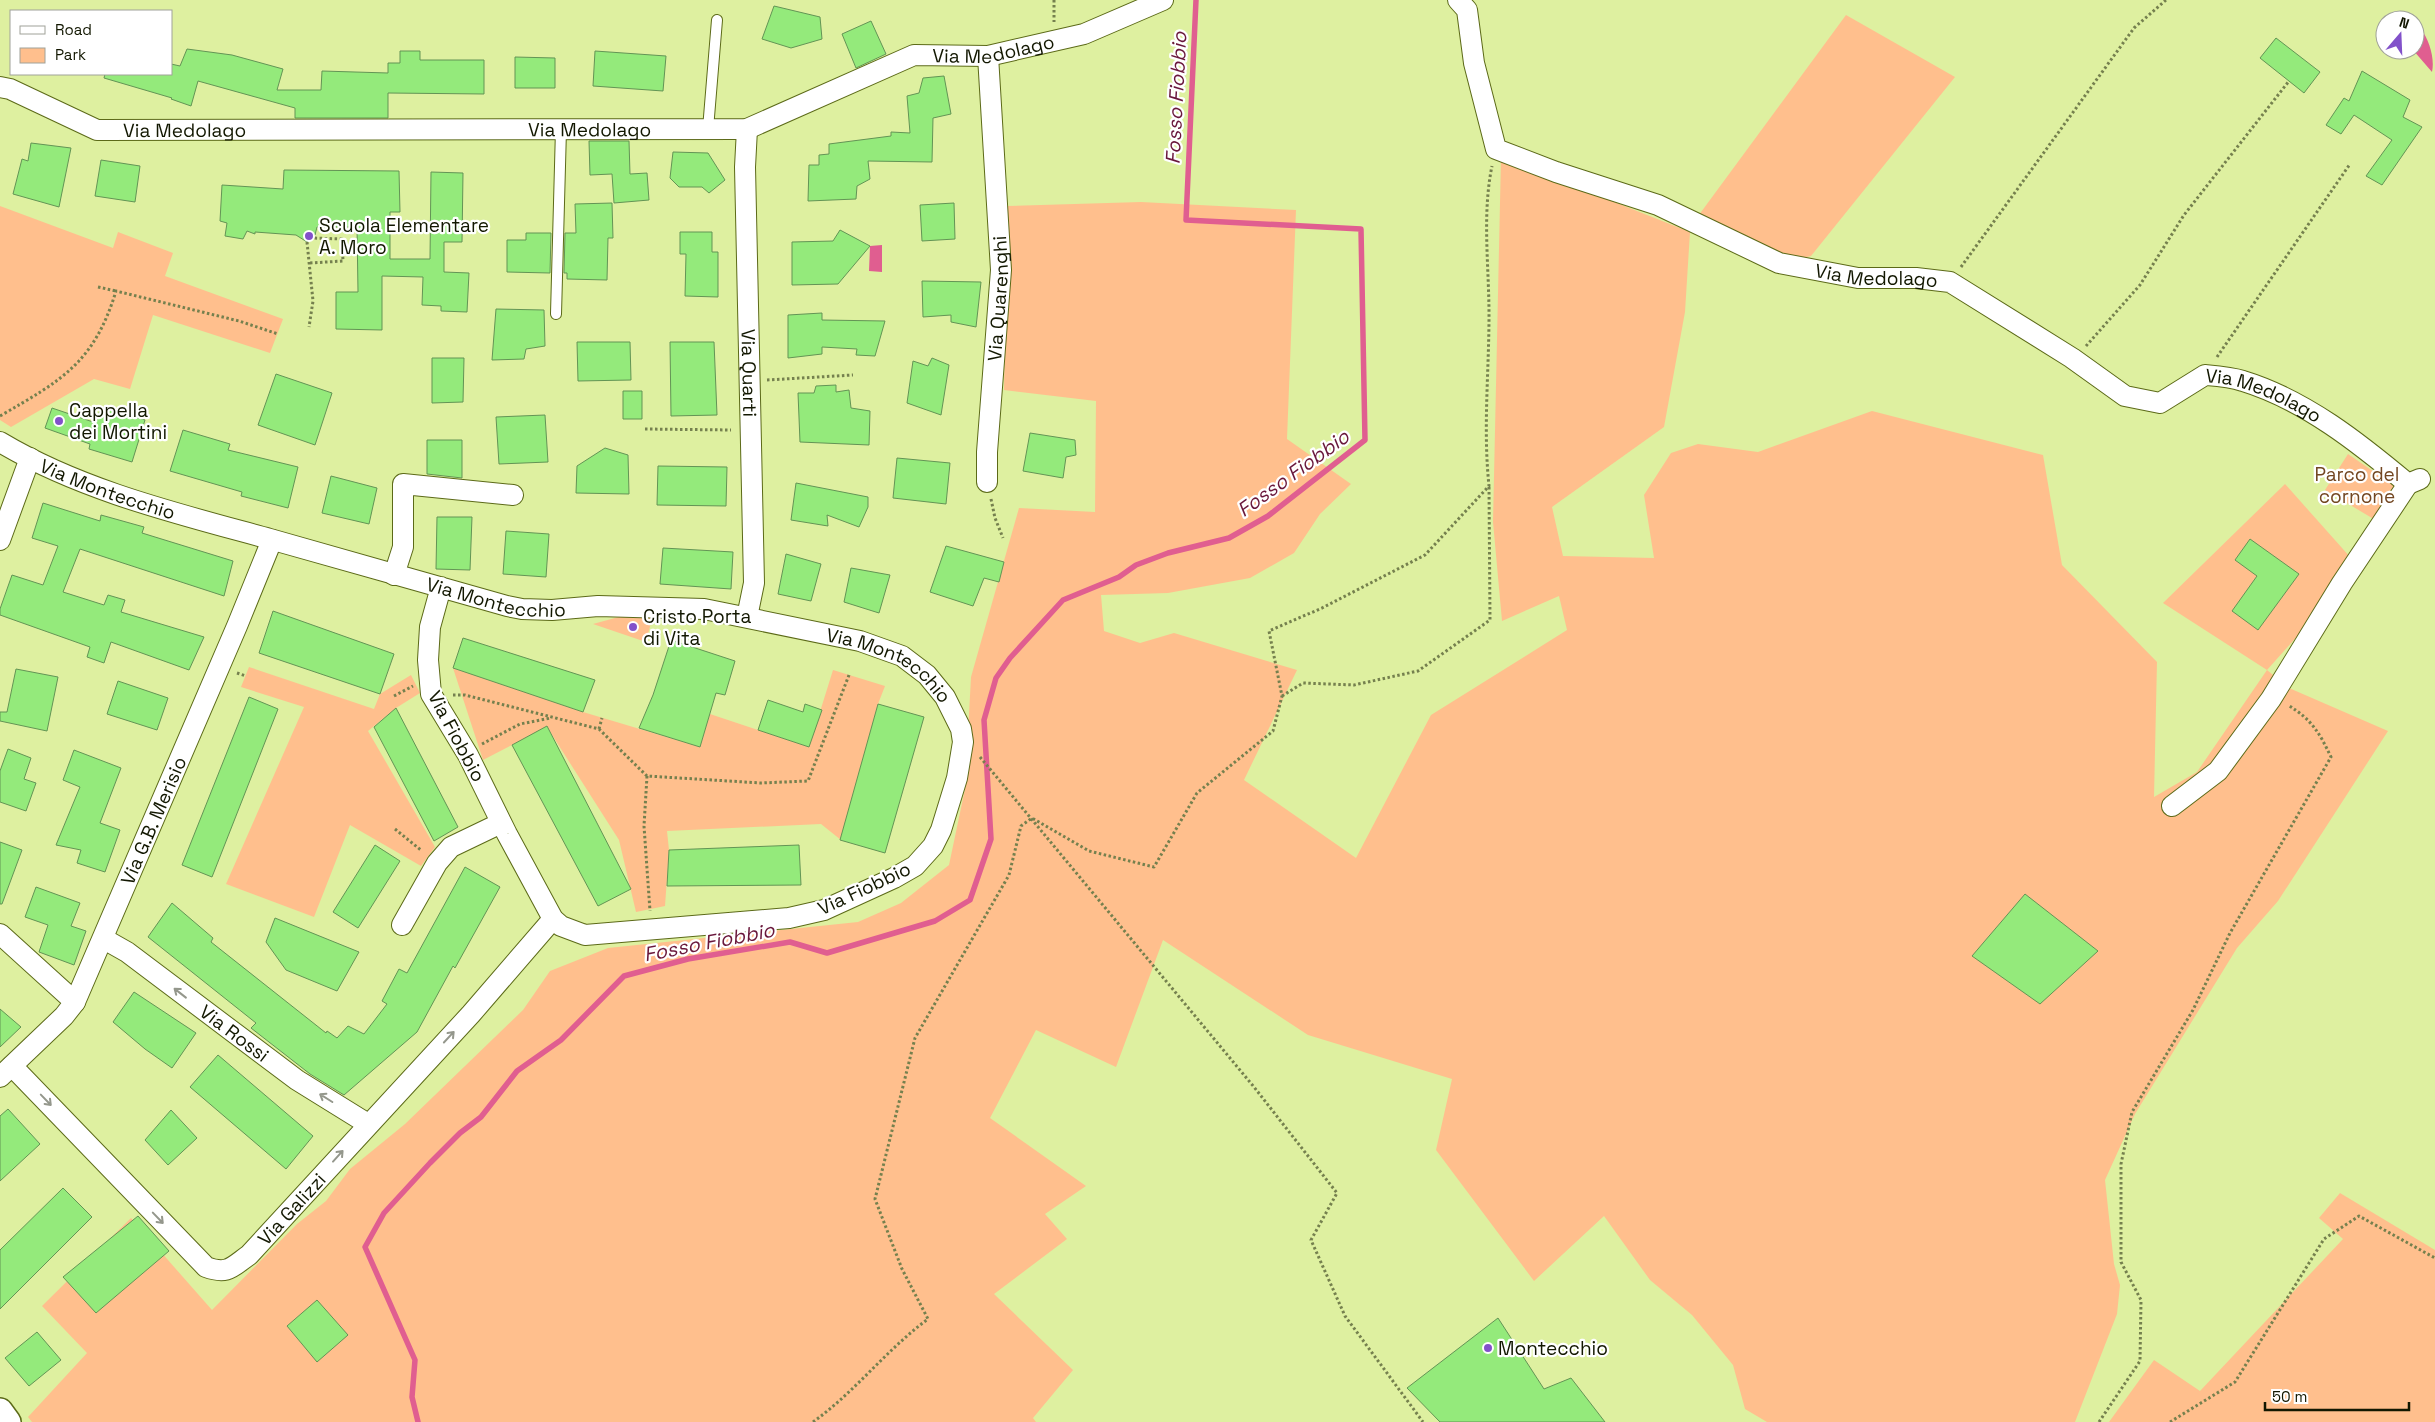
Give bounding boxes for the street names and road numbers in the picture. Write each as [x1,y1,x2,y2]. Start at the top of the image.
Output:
street label: Via Medolago [932,29,1057,69]
street label: Via Medolago [528,117,651,142]
street label: Via Medolago [123,118,246,143]
street label: Via Quarenghi [982,235,1014,362]
street label: Via Medolago [1813,258,1939,293]
street label: Via Quarti [736,329,762,417]
street label: Via Medolago [2204,363,2326,429]
street label: Via Montecchio [36,453,178,525]
street label: Via Montecchio [423,572,567,623]
street label: Via Montecchio [824,622,957,708]
street label: Via Fiobbio [422,686,491,786]
street label: Via G.B. Merisio [115,753,192,888]
street label: Via Fiobbio [814,856,915,921]
street label: Via Rossi [194,999,274,1068]
street label: Via Galizzi [252,1168,331,1251]

